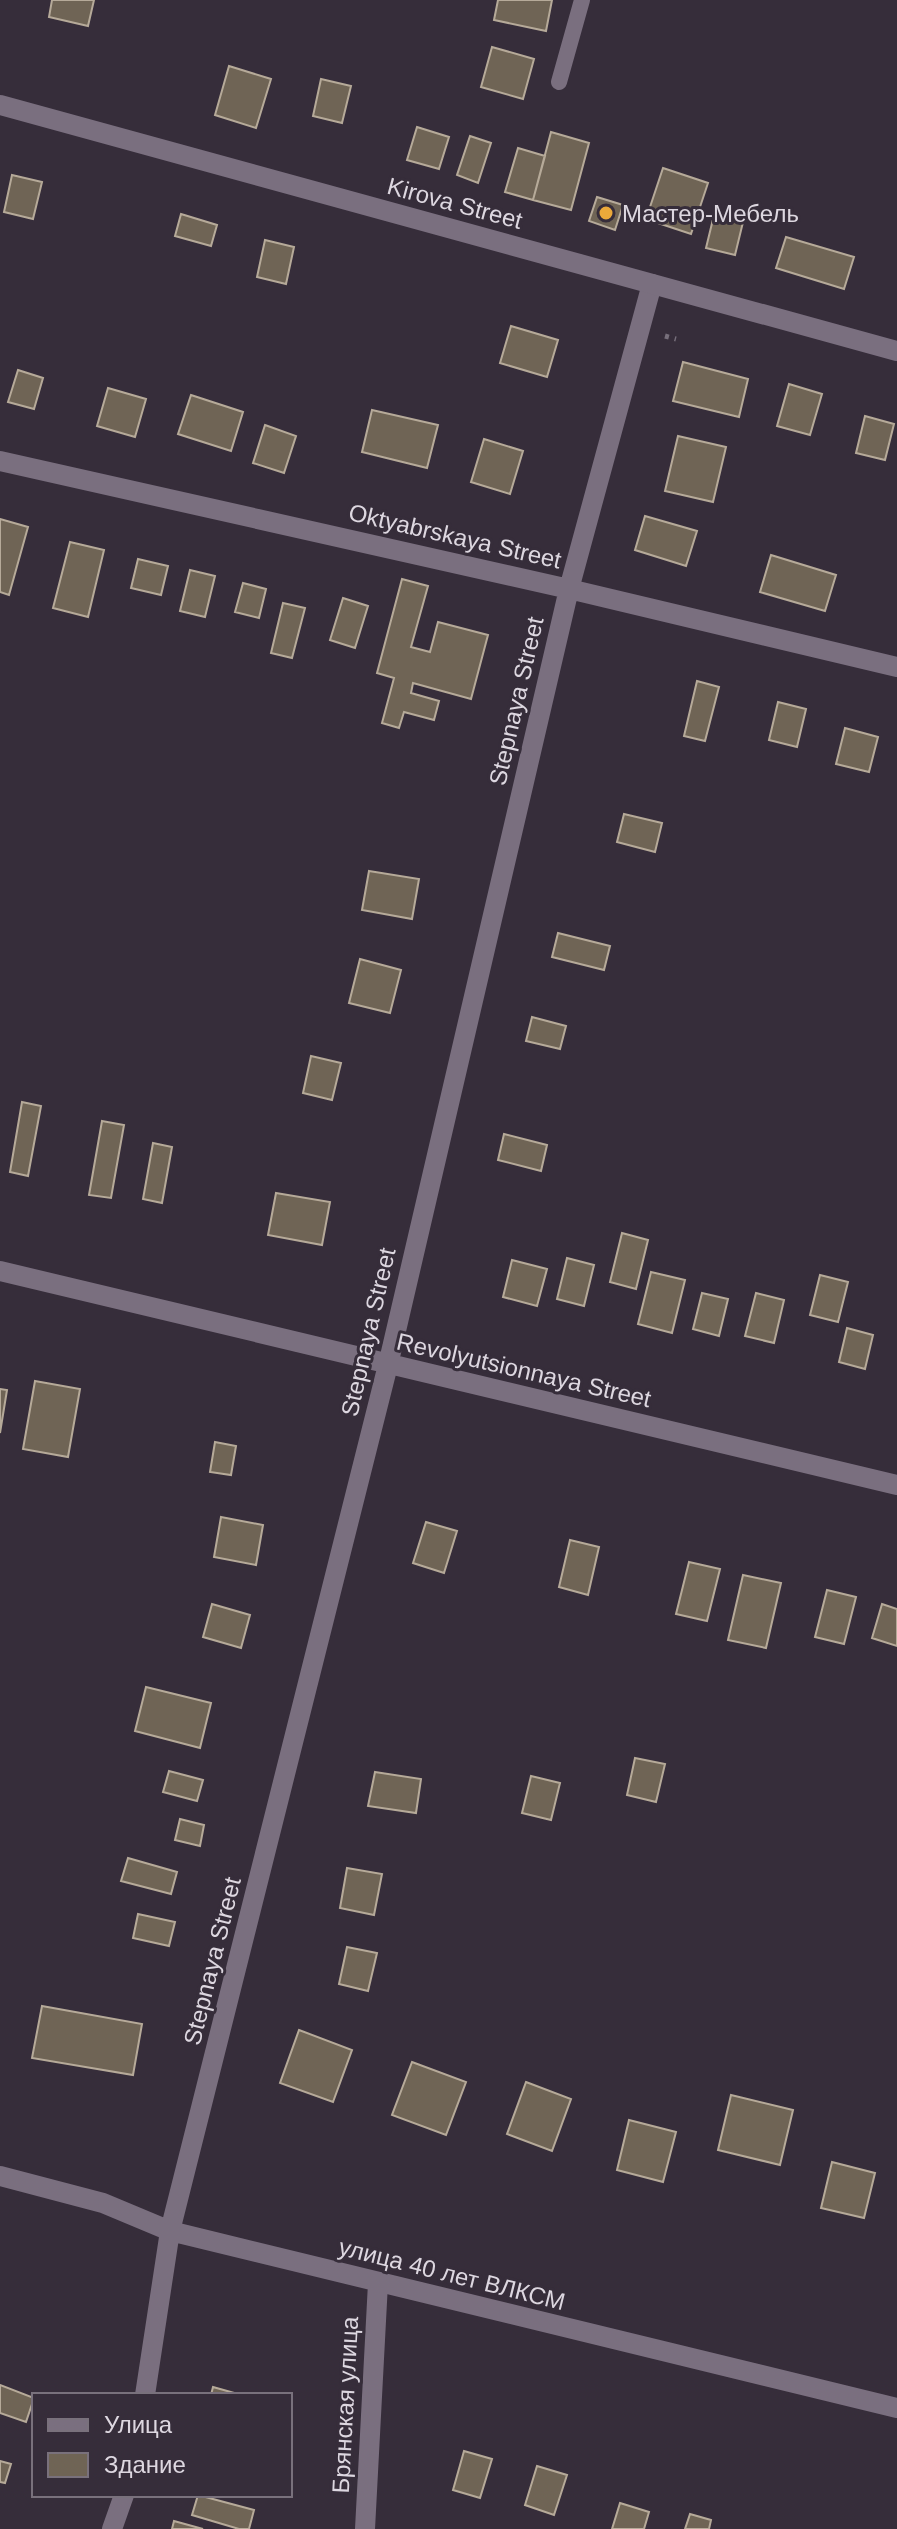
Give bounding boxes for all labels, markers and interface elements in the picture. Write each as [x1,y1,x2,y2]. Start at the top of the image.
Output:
street label: Kirova Street [385,172,526,234]
place label: Мастер-Мебель [622,200,799,227]
marker: Мастер-Мебель [597,204,615,222]
street label: Oktyabrskaya Street [346,498,564,574]
street label: Stepnaya Street [483,614,549,788]
street label: Stepnaya Street [335,1245,401,1419]
street label: Revolyutsionnaya Street [394,1328,654,1412]
street label: Stepnaya Street [178,1874,246,2048]
street label: улица 40 лет ВЛКСМ [336,2233,568,2315]
street label: Брянская улица [327,2315,363,2494]
legend [32,2393,292,2497]
text: Улица [104,2411,173,2438]
text: Здание [104,2451,186,2478]

